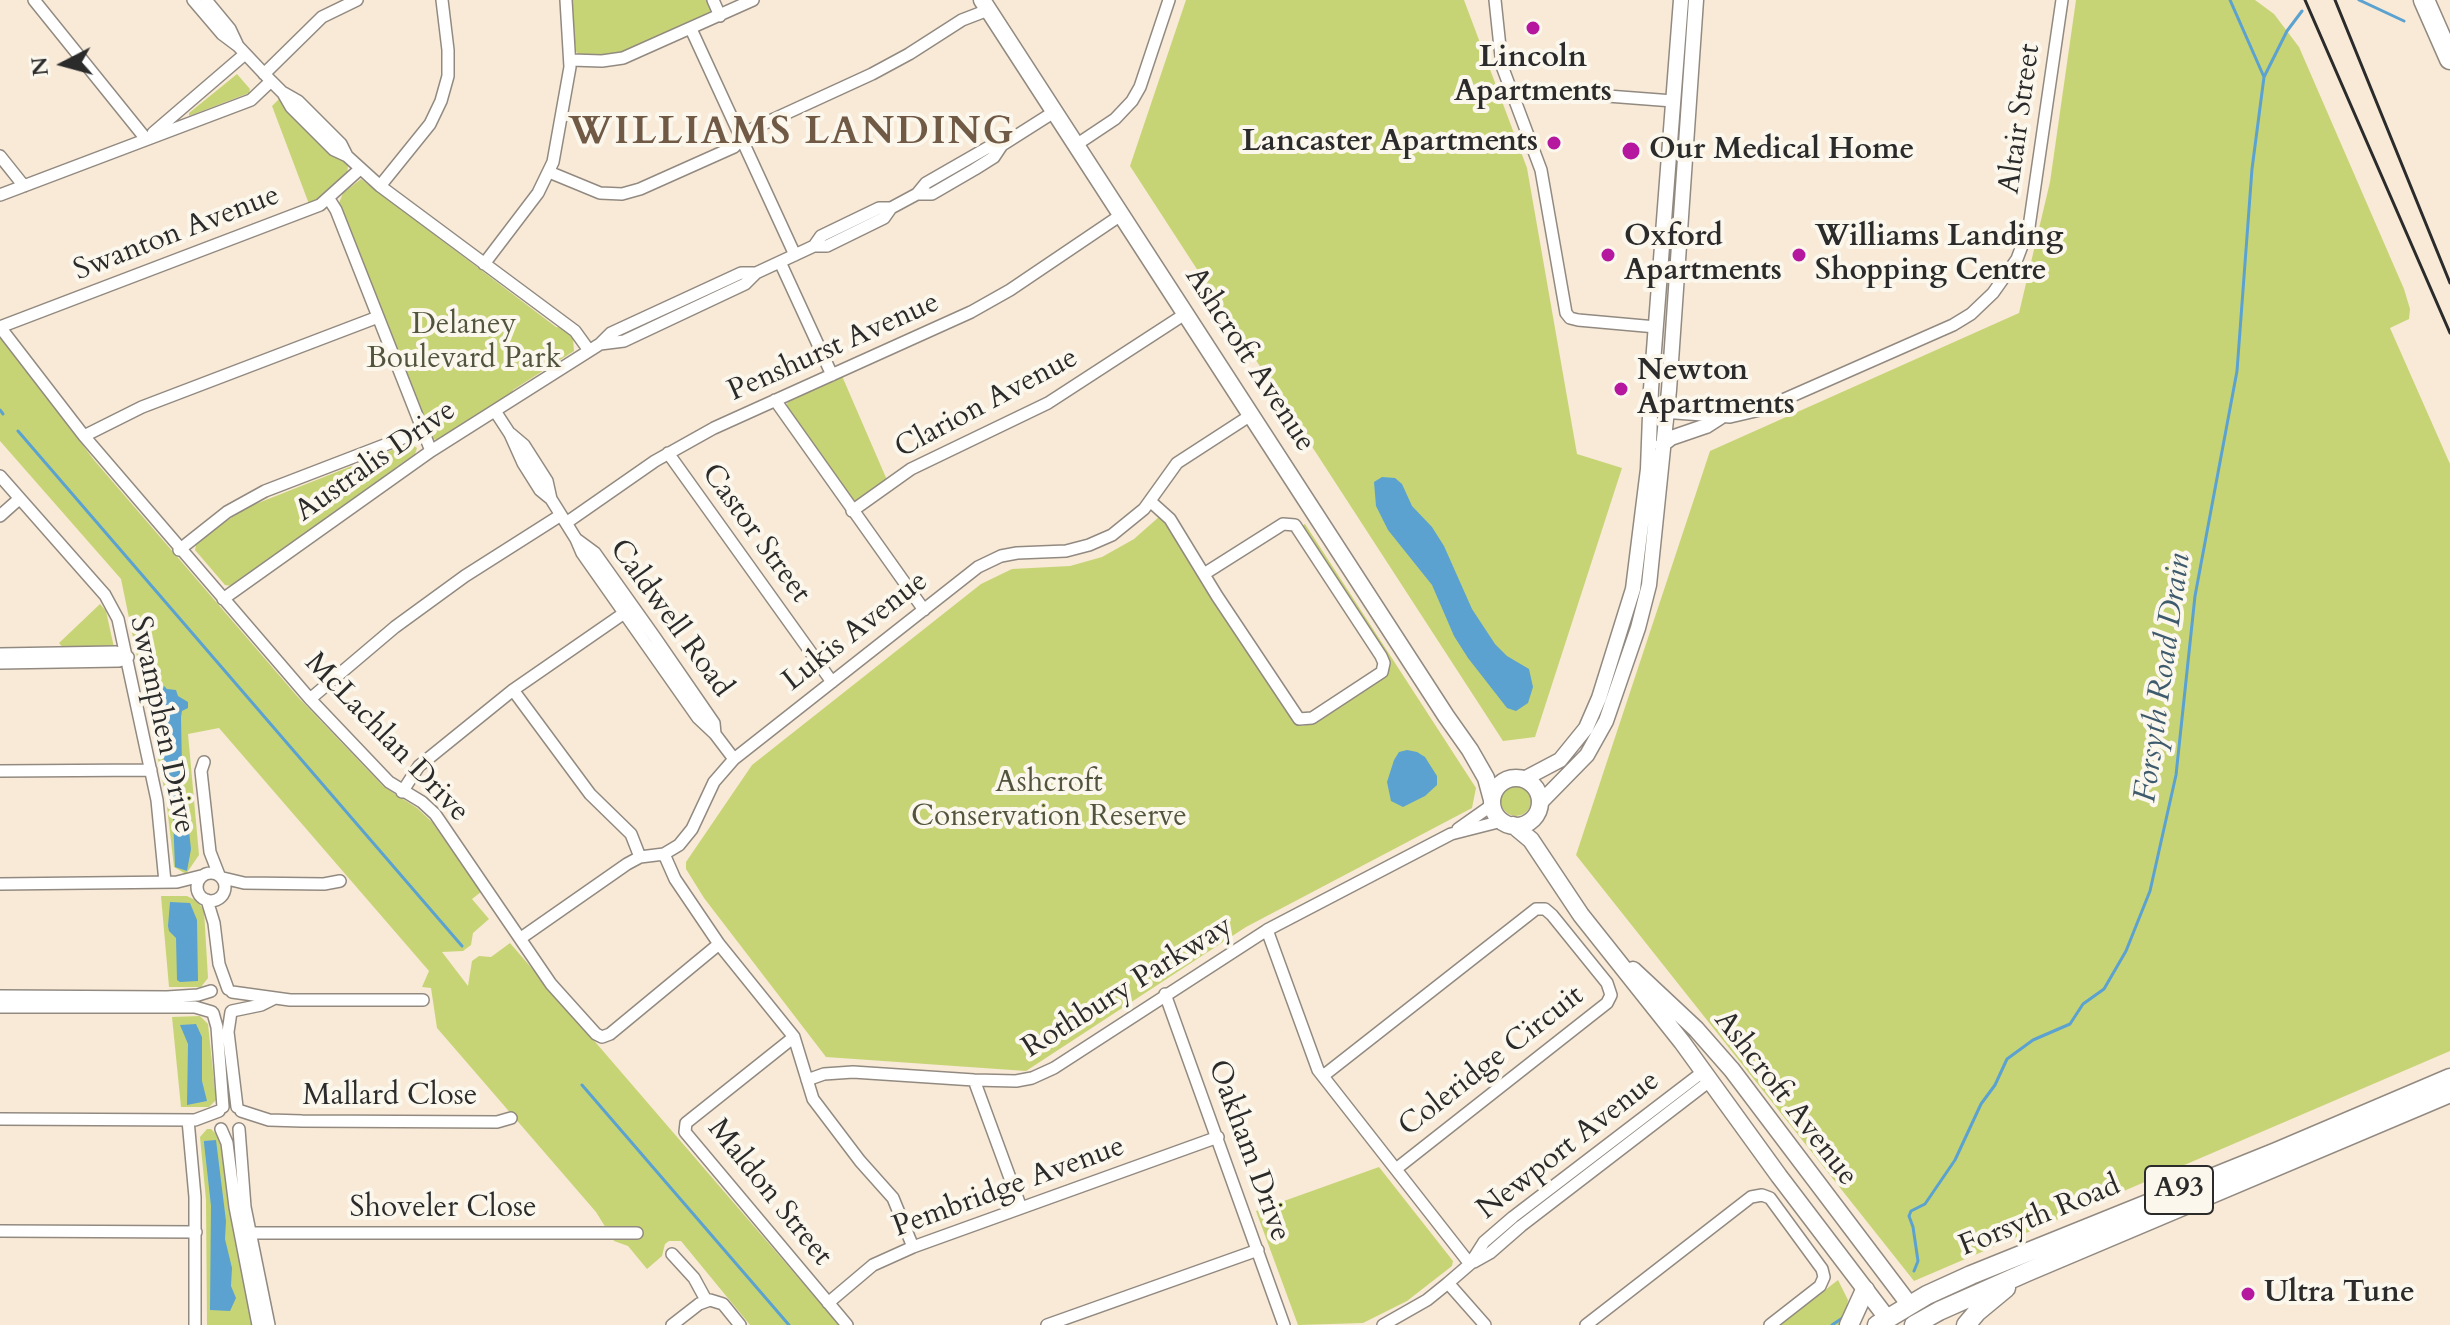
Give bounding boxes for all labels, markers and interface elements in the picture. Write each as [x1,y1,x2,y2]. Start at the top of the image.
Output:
marker: Lincoln Apartments [1524,19,1542,37]
north arrow [24,24,104,104]
place label: Lincoln Apartments [1454,41,1612,112]
street label: Altair Street [1993,42,2049,196]
text: N [24,55,56,78]
district label: WILLIAMS LANDING [569,111,1015,157]
place label: Lancaster Apartments [1242,125,1538,161]
place label: Our Medical Home [1649,133,1914,169]
marker: Lancaster Apartments [1545,134,1563,152]
marker: Our Medical Home [1620,140,1642,162]
street label: Swanton Avenue [69,178,285,290]
place label: Oxford Apartments [1624,220,1782,290]
place label: Williams Landing Shopping Centre [1815,220,2064,290]
marker: Oxford Apartments [1599,246,1617,264]
marker: Williams Landing Shopping Centre [1790,246,1808,264]
street label: Ashcroft Avenue [1176,261,1322,459]
street label: Penshurst Avenue [723,285,945,411]
park label: Delaney Boulevard Park [366,308,562,378]
street label: Clarion Avenue [890,341,1084,467]
place label: Newton Apartments [1637,354,1795,424]
marker: Newton Apartments [1612,380,1630,398]
street label: Australis Drive [289,393,463,531]
street label: Castor Street [693,458,817,610]
street label: Caldwell Road [601,533,739,705]
water label: Forsyth Road Drain [2128,551,2200,805]
street label: Lukis Avenue [776,564,936,700]
street label: Swamphen Drive [120,613,202,837]
street label: McLachlan Drive [296,646,476,830]
park label: Ashcroft Conservation Reserve [911,766,1187,836]
street label: Rothbury Parkway [1016,909,1240,1067]
street label: Coleridge Circuit [1392,979,1592,1145]
street label: Ashcroft Avenue [1705,1004,1865,1194]
street label: Oakham Drive [1199,1055,1297,1247]
street label: Newport Avenue [1471,1064,1667,1228]
street label: Mallard Close [303,1079,477,1115]
street label: Maldon Street [699,1112,839,1274]
street label: Pembridge Avenue [888,1129,1130,1247]
road number: A93 [2145,1166,2213,1214]
street label: Forsyth Road [1954,1168,2126,1266]
street label: Shoveler Close [349,1191,537,1227]
place label: Ultra Tune [2264,1276,2415,1312]
marker: Ultra Tune [2239,1285,2257,1303]

